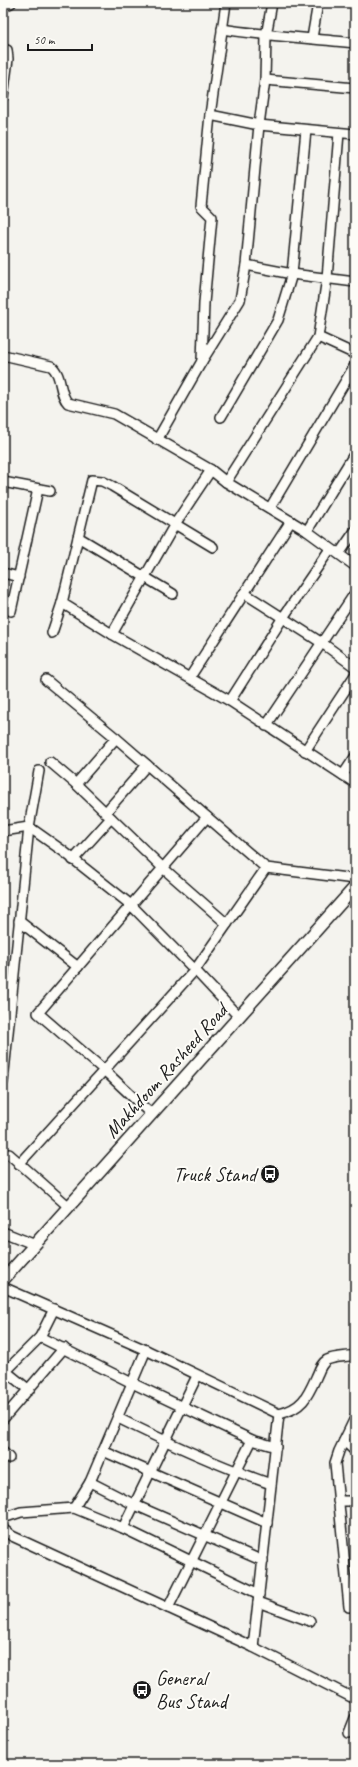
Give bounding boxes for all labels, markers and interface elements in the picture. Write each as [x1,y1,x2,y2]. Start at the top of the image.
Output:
scale bar [28,26,92,52]
text: 50 m [34,32,56,48]
street label: Makhdoom Rasheed Road [99,996,235,1143]
place label: Truck Stand [173,1162,259,1187]
bus stop icon: Truck Stand [259,1163,281,1185]
place label: General Bus Stand [156,1666,230,1714]
bus stop icon: General Bus Stand [131,1679,153,1701]

